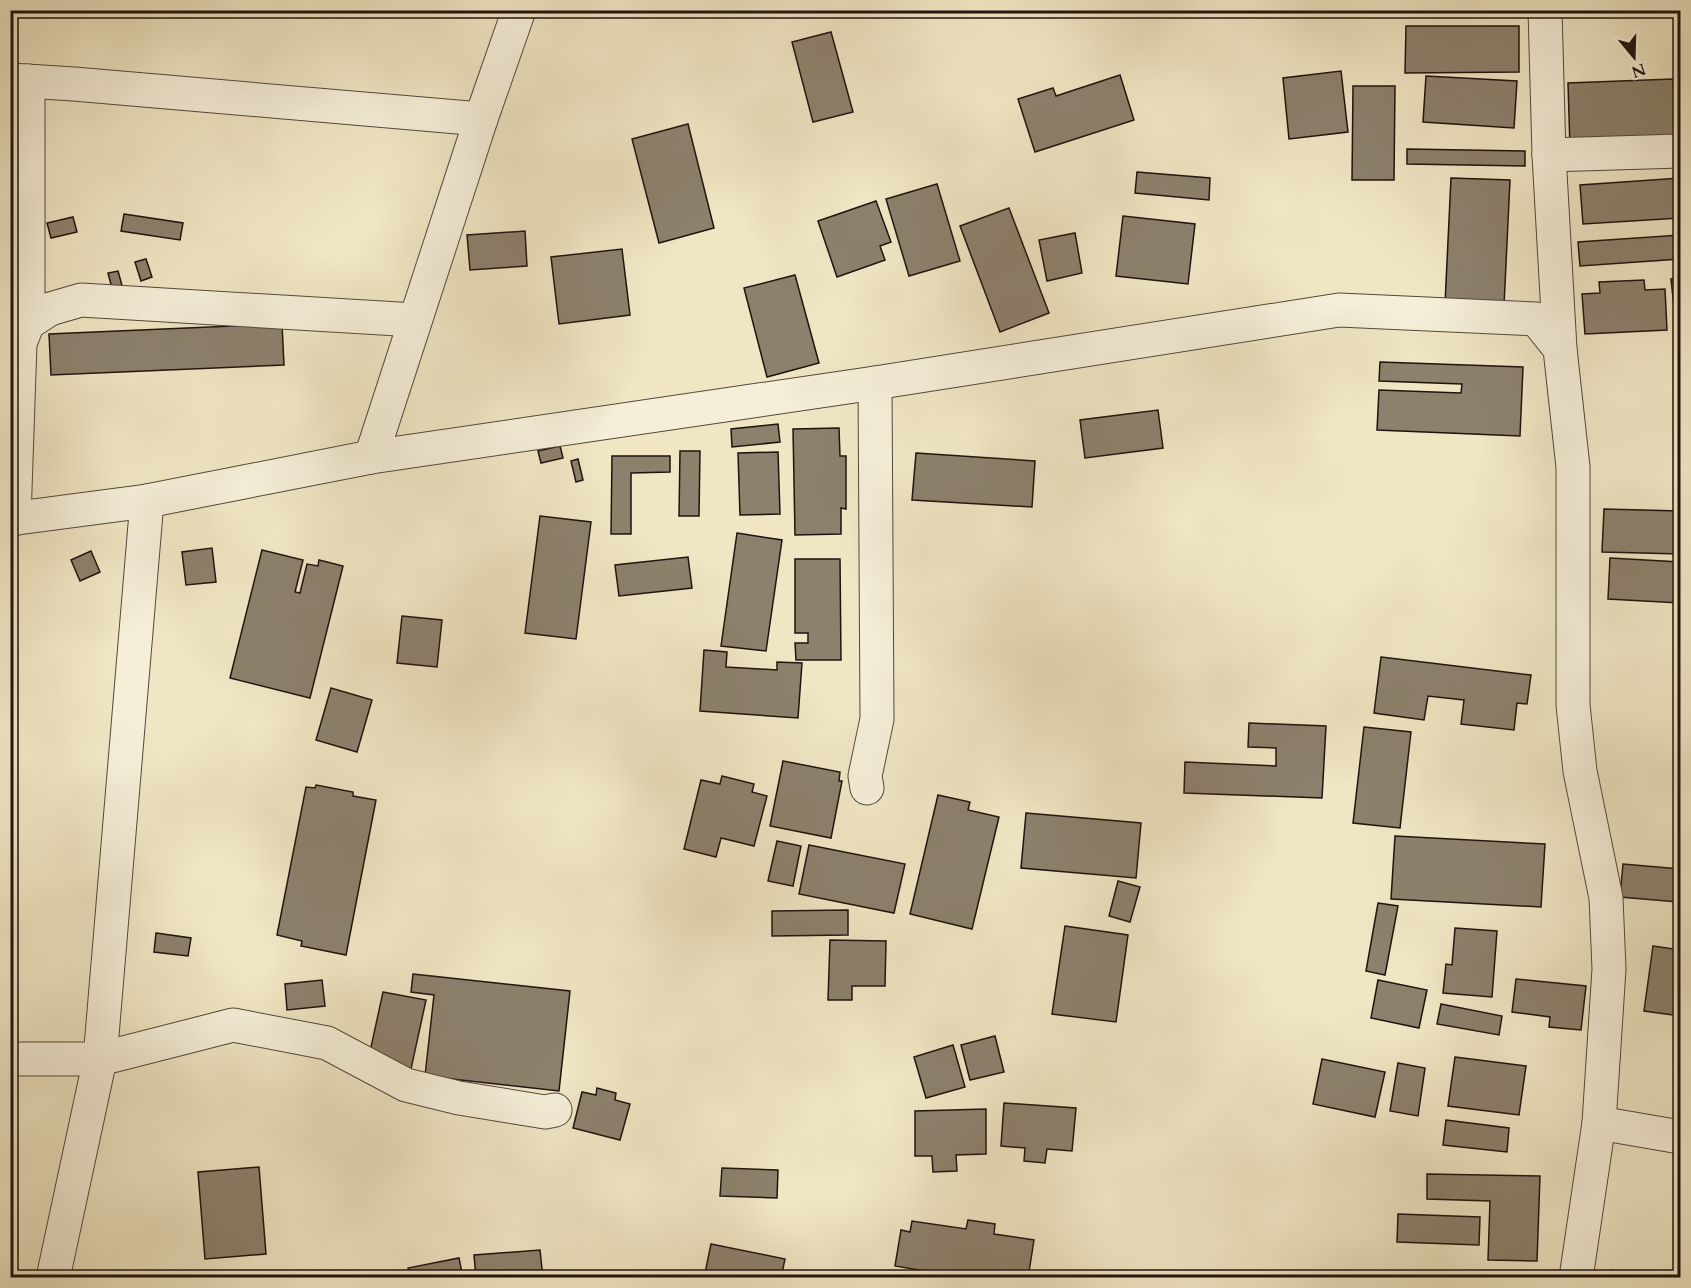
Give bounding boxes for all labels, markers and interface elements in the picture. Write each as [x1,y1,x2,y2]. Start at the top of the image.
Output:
north arrow [1604,27,1664,87]
text: N [1628,58,1649,83]

